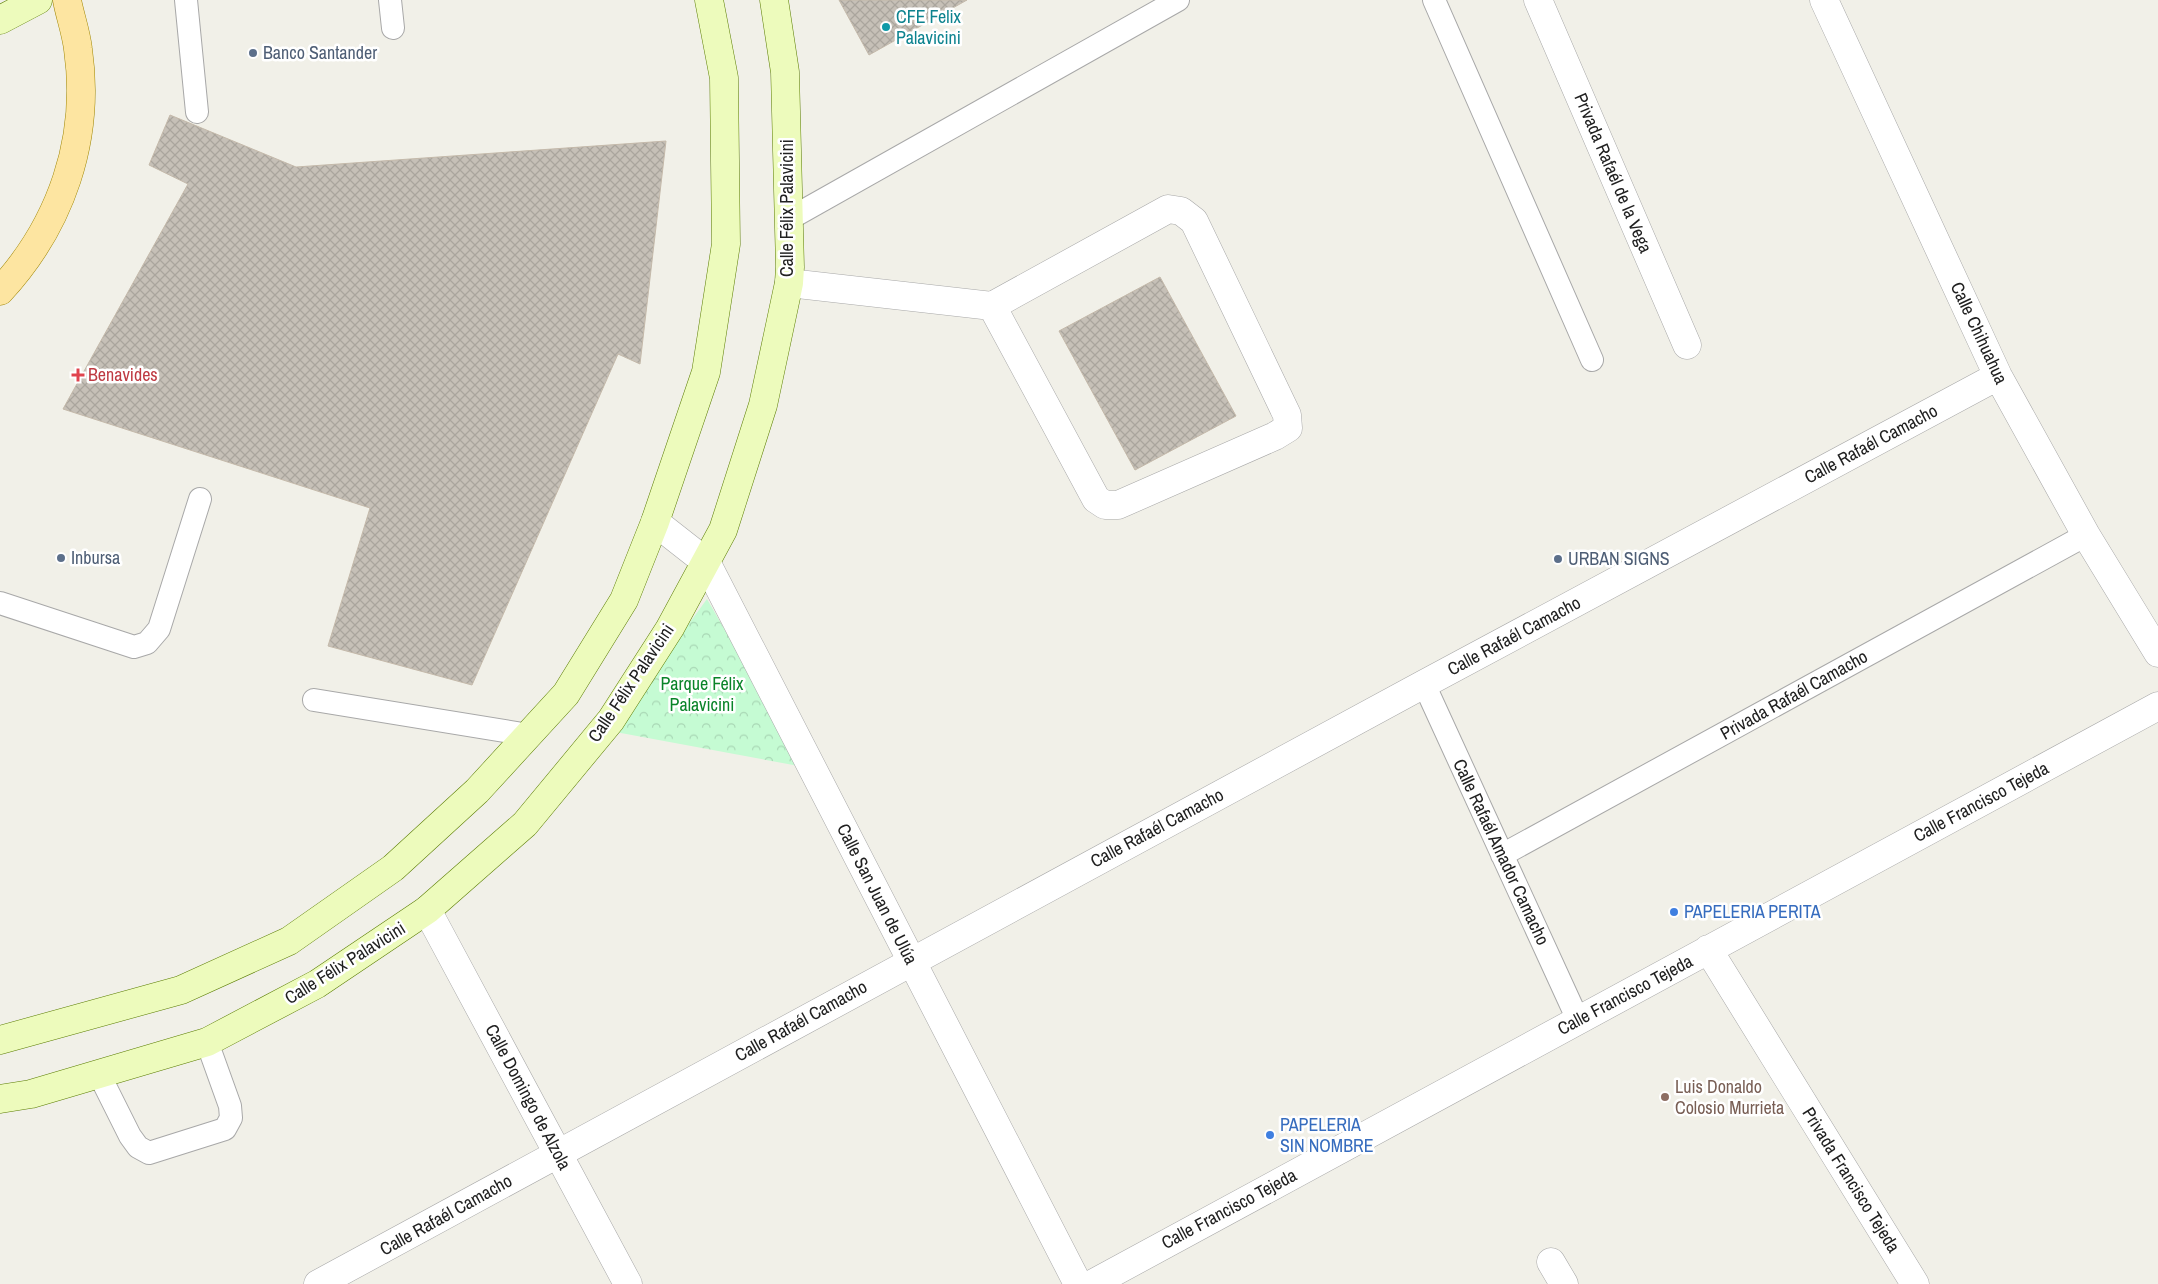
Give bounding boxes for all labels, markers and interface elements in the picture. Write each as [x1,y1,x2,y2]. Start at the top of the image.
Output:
place label: CFE Felix Palavicini [896,4,962,50]
marker: CFE Felix Palavicini [880,21,892,33]
place label: Banco Santander [263,40,377,65]
marker: Banco Santander [247,47,259,59]
street label: Privada Rafaél de la Vega [1568,89,1658,257]
street label: Calle Félix Palavicini [774,139,799,277]
street label: Calle Chihuahua [1945,278,2014,388]
place label: Benavides [88,362,158,387]
marker: Benavides [72,369,84,381]
street label: Calle Rafaél Camacho [1800,398,1942,489]
place label: Inbursa [71,545,120,570]
place label: URBAN SIGNS [1568,546,1670,571]
marker: Inbursa [55,552,67,564]
marker: URBAN SIGNS [1552,553,1564,565]
street label: Calle Rafaél Camacho [1443,590,1585,681]
street label: Calle Félix Palavicini [582,619,680,747]
street label: Privada Rafaél Camacho [1716,644,1872,745]
park label: Parque Félix Palavicini [661,671,744,717]
street label: Calle Rafaél Amador Camacho [1447,755,1556,949]
street label: Calle Francisco Tejeda [1909,755,2053,848]
street label: Calle Rafaél Camacho [1086,782,1228,873]
street label: Calle San Juan de Ulúa [831,819,924,969]
place label: PAPELERIA PERITA [1684,899,1821,924]
marker: PAPELERIA PERITA [1668,906,1680,918]
street label: Calle Félix Palavicini [280,915,410,1010]
street label: Calle Francisco Tejeda [1553,948,1697,1041]
street label: Calle Rafaél Camacho [730,974,871,1067]
street label: Calle Domingo de Alzola [479,1020,577,1174]
place label: Luis Donaldo Colosio Murrieta [1675,1074,1784,1120]
marker: Luis Donaldo Colosio Murrieta [1659,1091,1671,1103]
street label: Privada Francisco Tejeda [1797,1102,1906,1257]
place label: PAPELERIA SIN NOMBRE [1280,1112,1374,1158]
marker: PAPELERIA SIN NOMBRE [1264,1129,1276,1141]
street label: Calle Francisco Tejeda [1157,1162,1301,1255]
street label: Calle Rafaél Camacho [375,1168,516,1261]

